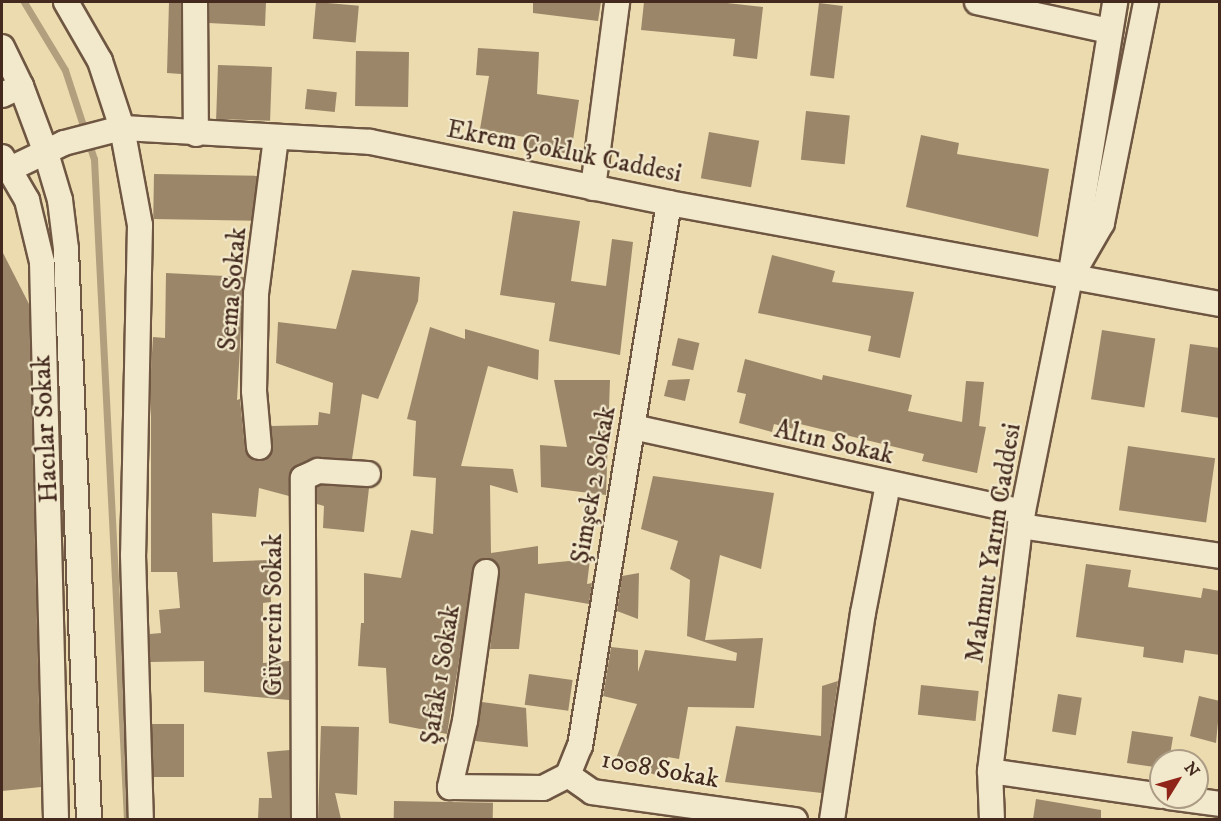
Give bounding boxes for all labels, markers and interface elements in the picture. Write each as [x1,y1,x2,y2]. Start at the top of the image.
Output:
street label: Ekrem Çokluk Caddesi [444,114,684,190]
street label: Sema Sokak [212,226,254,352]
street label: Hacılar Sokak [27,354,65,504]
street label: Şimşek 2 Sokak [565,404,623,566]
street label: Altın Sokak [771,414,897,472]
street label: Mahmut Yarım Caddesi [960,421,1028,665]
street label: Güvercin Sokak [258,534,290,696]
street label: Şafak 1 Sokak [415,603,467,747]
street label: 1008 Sokak [599,744,721,796]
north arrow [1149,749,1209,809]
text: N [1180,758,1204,781]

